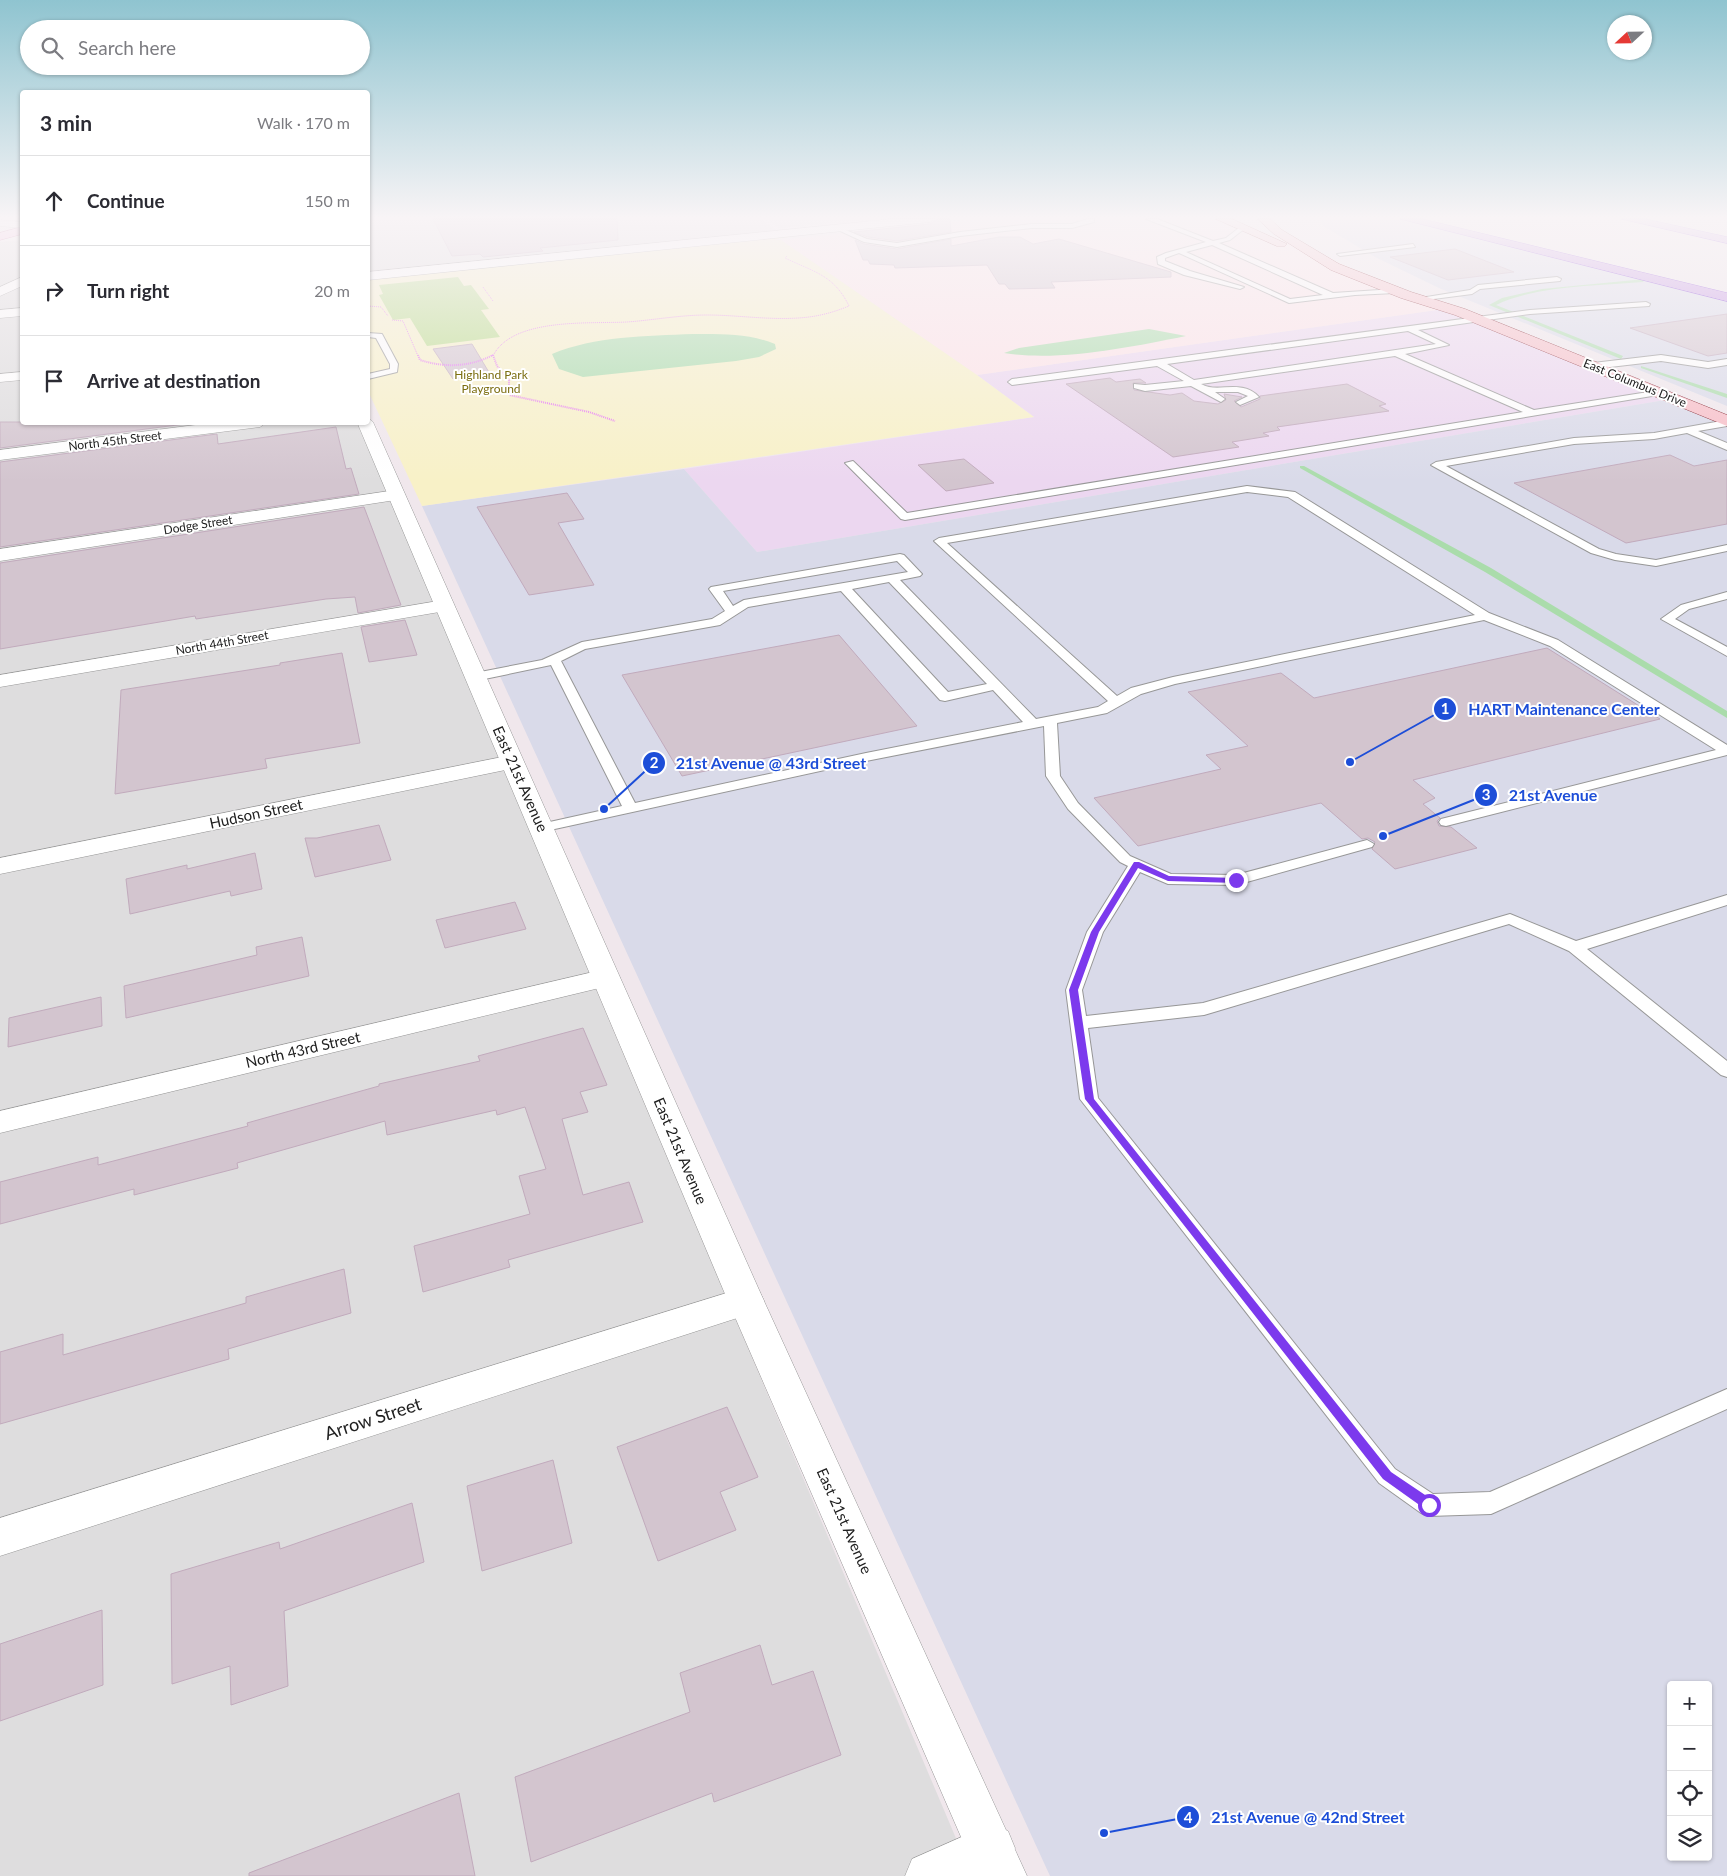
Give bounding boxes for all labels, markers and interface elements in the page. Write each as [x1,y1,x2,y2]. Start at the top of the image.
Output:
north arrow [1607,15,1652,60]
search box [20,20,370,75]
icon: search [38,34,66,62]
text: Search here [78,36,176,59]
text: 3 min [40,110,92,135]
text: Walk · 170 m [257,113,350,132]
icon: ahead [40,187,68,215]
text: Continue [87,189,165,212]
text: 150 m [305,191,350,210]
icon: right [40,277,68,305]
text: Turn right [87,279,169,302]
text: 20 m [314,281,350,300]
street label: East Columbus Drive [1581,355,1689,410]
icon: arrive [40,367,68,395]
park label: Highland Park Playground [454,367,529,396]
text: Arrive at destination [87,369,260,392]
street label: North 45th Street [67,427,163,454]
street label: Dodge Street [162,512,234,537]
street label: North 44th Street [174,627,270,658]
callout: HART Maintenance Center [1433,693,1670,724]
text: 1 [1441,699,1449,717]
text: HART Maintenance Center [1468,699,1660,718]
street label: East 21st Avenue [490,723,552,834]
callout: 21st Avenue @ 43rd Street [641,748,877,779]
text: 2 [650,753,659,771]
text: 21st Avenue @ 43rd Street [676,753,866,772]
callout: 21st Avenue [1473,780,1607,811]
text: 3 [1482,785,1490,803]
text: 21st Avenue [1509,785,1598,804]
street label: Hudson Street [208,794,305,832]
route end [1225,869,1248,892]
street label: North 43rd Street [244,1027,362,1071]
street label: East 21st Avenue [650,1095,712,1207]
street label: Arrow Street [321,1392,425,1444]
street label: East 21st Avenue [814,1465,876,1576]
route start [1418,1494,1441,1517]
map controls [1667,1681,1712,1861]
button: + [1667,1681,1712,1726]
button: − [1667,1726,1712,1771]
button: locate [1667,1771,1712,1816]
callout: 21st Avenue @ 42nd Street [1176,1802,1415,1833]
text: 21st Avenue @ 42nd Street [1211,1807,1405,1826]
text: 4 [1184,1808,1193,1826]
button: layers [1667,1816,1712,1861]

